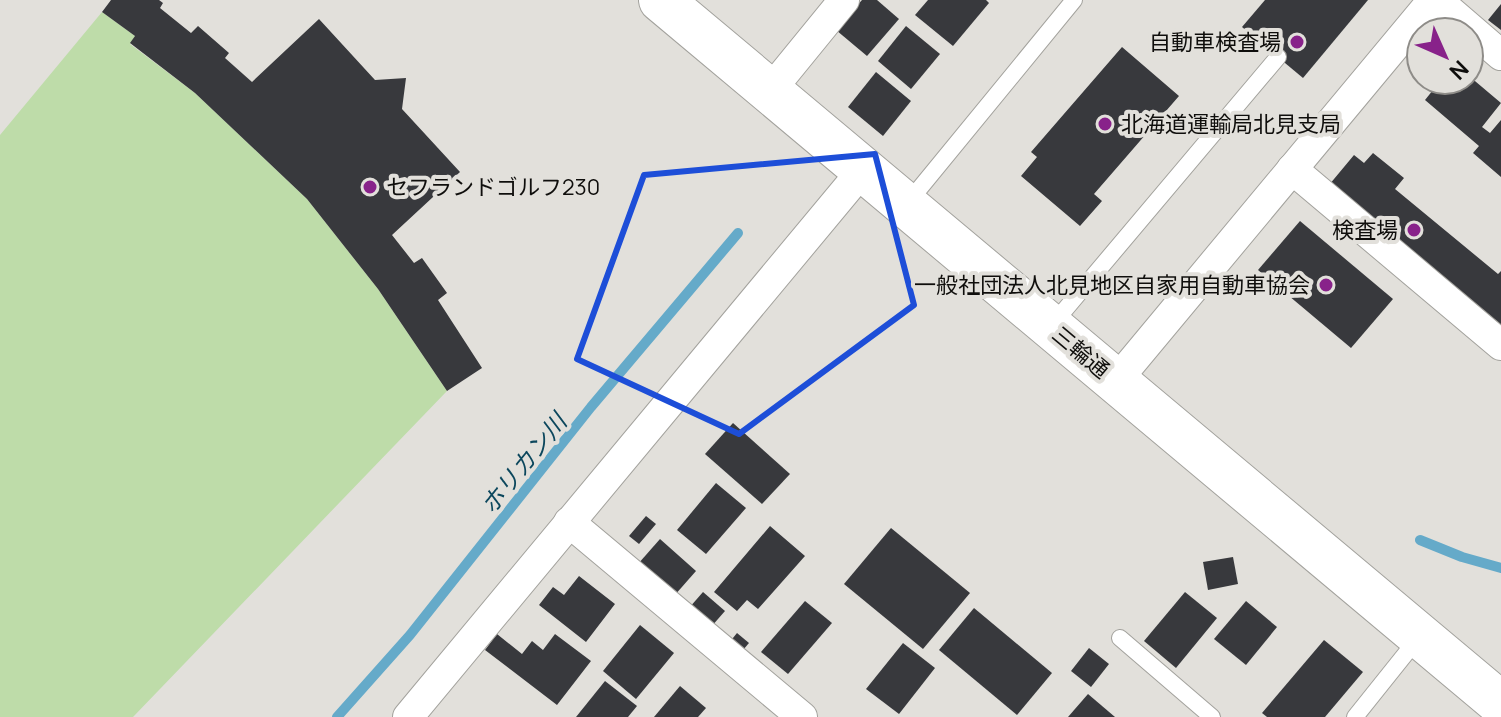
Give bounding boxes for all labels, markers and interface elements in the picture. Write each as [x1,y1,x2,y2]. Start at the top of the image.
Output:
north arrow [1405,16,1485,96]
place label: 自動車検査場 [1149,27,1281,57]
marker: 自動車検査場 [1288,33,1306,51]
text: N [1443,54,1475,86]
place label: 北海道運輸局北見支局 [1121,109,1341,139]
marker: 北海道運輸局北見支局 [1096,115,1114,133]
place label: セフランドゴルフ230 [386,172,600,202]
marker: セフランドゴルフ230 [361,178,379,196]
place label: 検査場 [1332,215,1398,245]
marker: 検査場 [1405,221,1423,239]
place label: 一般社団法人北見地区自家用自動車協会 [914,270,1310,300]
marker: 一般社団法人北見地区自家用自動車協会 [1317,276,1335,294]
street label: 三輪通 [1046,319,1116,385]
water label: ホリカン川 [472,404,575,520]

